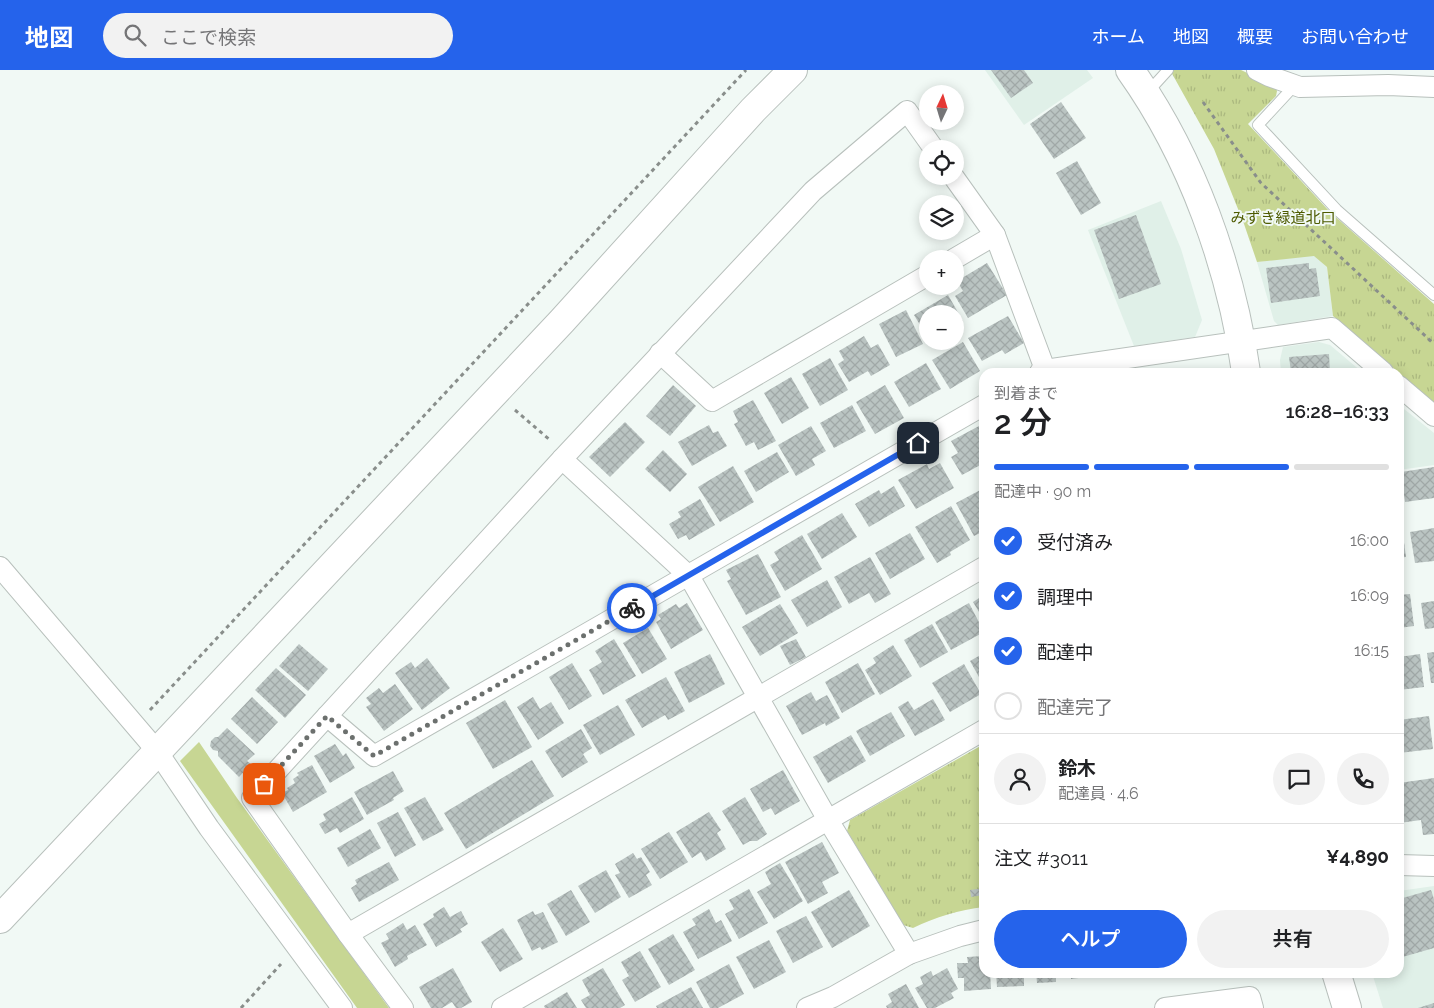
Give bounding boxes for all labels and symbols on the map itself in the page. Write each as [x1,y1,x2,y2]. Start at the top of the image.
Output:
north arrow [919,85,964,130]
park label: みずき緑道北口 [1230,209,1336,227]
pin [897,422,939,464]
courier [607,583,657,633]
pin [243,763,285,805]

